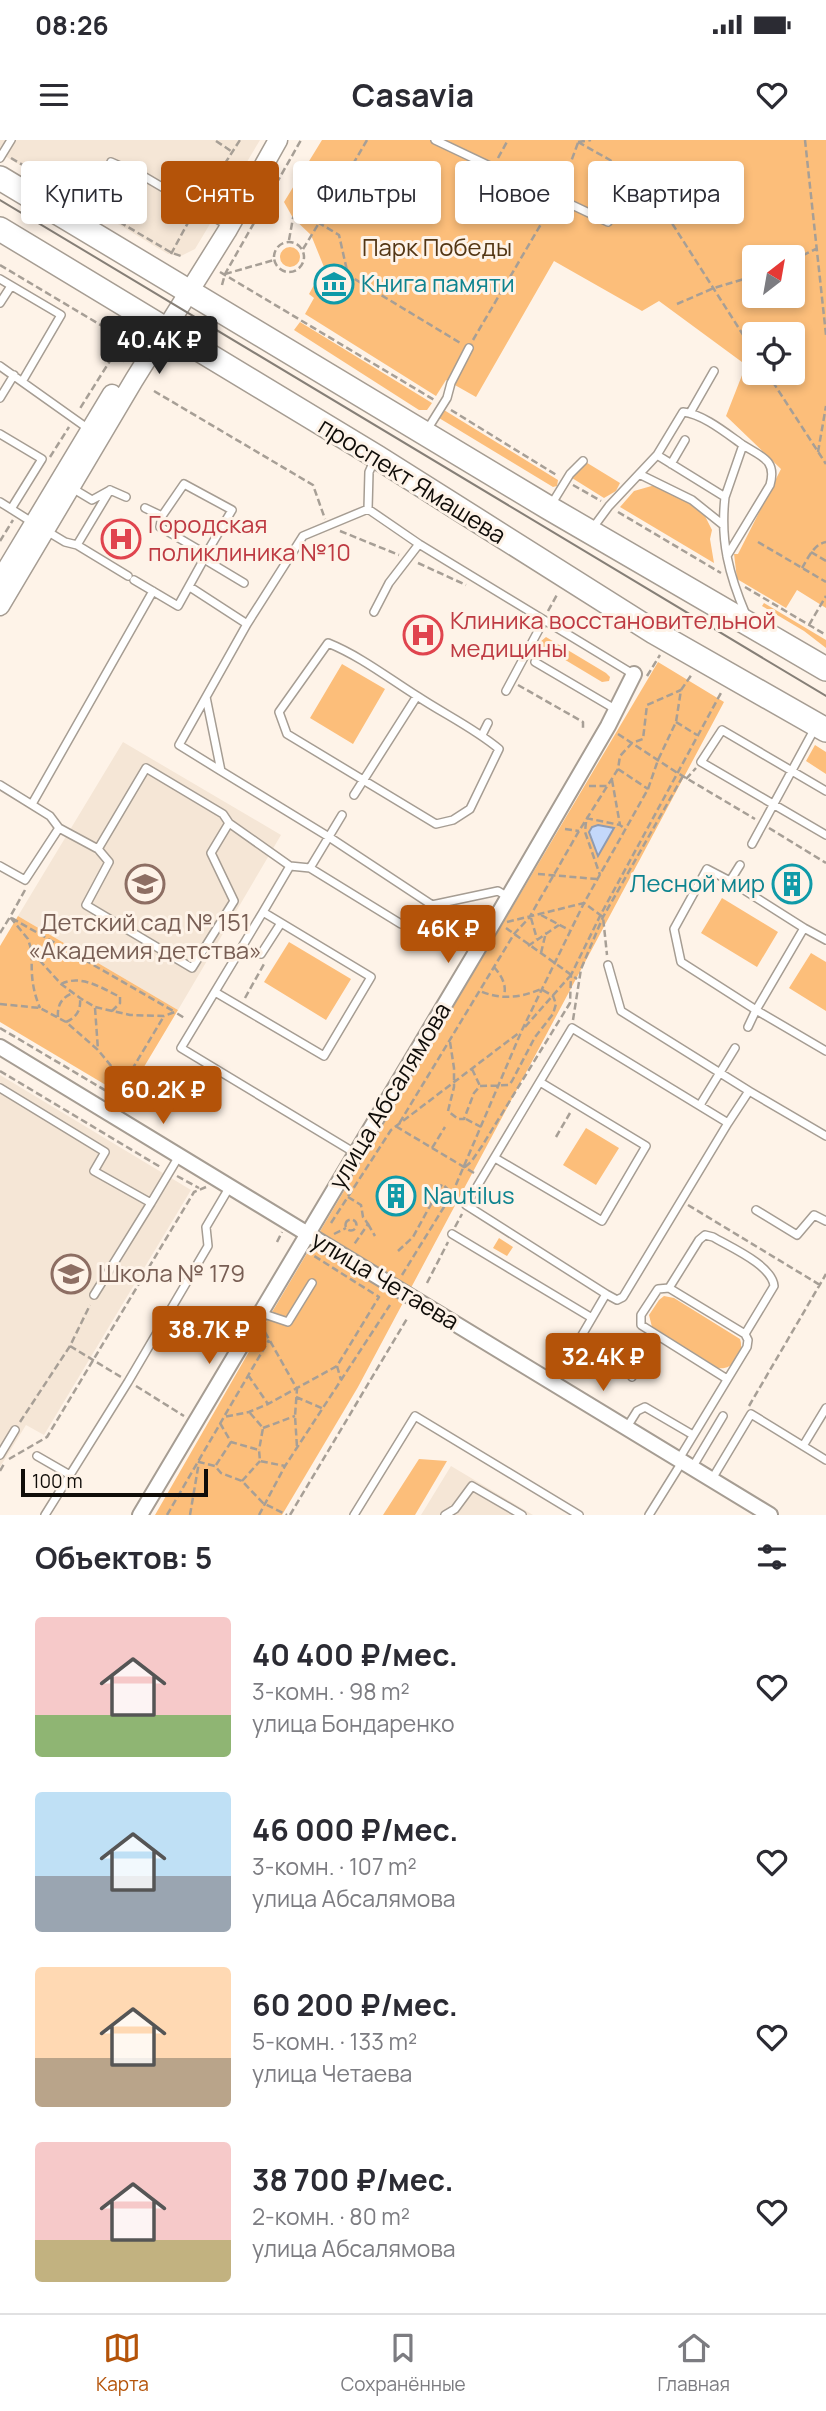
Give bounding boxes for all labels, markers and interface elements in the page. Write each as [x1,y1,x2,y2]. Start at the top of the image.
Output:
text: 08:26 [35,7,109,43]
text: Casavia [352,73,474,117]
icon: menu [35,76,73,114]
icon: heart [753,76,791,114]
chip: Купить [21,161,147,224]
chip: Снять [161,161,279,224]
chip: Фильтры [293,161,441,224]
chip: Новое [455,161,574,224]
chip: Квартира [588,161,744,224]
park label: Парк Победы [362,230,512,263]
north arrow [742,245,805,308]
map controls [742,245,805,385]
museum icon: Книга памяти [313,263,355,305]
place label: Книга памяти [361,266,515,299]
pin: 40.4K ₽ [94,316,224,376]
button: locate [742,322,805,385]
text: 40.4K ₽ [117,323,201,355]
street label: проспект Ямашева [313,409,513,551]
place label: Городская поликлиника №10 [148,507,351,568]
hospital icon: Городская поликлиника №10 [100,518,142,560]
place label: Клиника восстановительной медицины [450,603,776,664]
hospital icon: Клиника восстановительной медицины [402,614,444,656]
school or university icon: Детский сад № 151 «Академия детства» [124,863,166,905]
building icon: Лесной мир [771,863,813,905]
place label: Лесной мир [630,866,765,899]
place label: Детский сад № 151 «Академия детства» [28,905,262,966]
pin: 46K ₽ [399,906,497,965]
text: 46K ₽ [416,912,480,944]
street label: улица Абсалямова [320,996,458,1195]
pin: 60.2K ₽ [98,1066,228,1126]
text: 60.2K ₽ [121,1073,205,1105]
building icon: Nautilus [375,1175,417,1217]
place label: Nautilus [423,1178,515,1211]
street label: улица Четаева [306,1223,466,1337]
school or university icon: Школа № 179 [50,1253,92,1295]
place label: Школа № 179 [98,1256,245,1289]
pin: 38.7K ₽ [144,1306,274,1366]
text: 38.7K ₽ [168,1313,250,1345]
pin: 32.4K ₽ [538,1334,668,1393]
text: 32.4K ₽ [562,1340,644,1372]
scale bar [21,1466,208,1498]
text: 100 m [32,1468,83,1494]
text: Объектов: 5 [35,1537,212,1578]
icon: filters [753,1538,791,1576]
text: 40 400 ₽/мес. [252,1634,458,1675]
icon: home [91,1645,175,1729]
icon: heart [753,1668,791,1706]
text: 3-комн. · 98 m² [252,1675,410,1707]
text: улица Бондаренко [252,1707,455,1739]
text: 46 000 ₽/мес. [252,1809,458,1850]
icon: home [91,1820,175,1904]
icon: heart [753,1843,791,1881]
text: 3-комн. · 107 m² [252,1850,417,1882]
text: улица Абсалямова [252,1882,456,1914]
text: 60 200 ₽/мес. [252,1984,458,2025]
icon: home [91,1995,175,2079]
icon: heart [753,2018,791,2056]
text: 5-комн. · 133 m² [252,2025,417,2057]
text: улица Четаева [252,2057,412,2089]
text: 38 700 ₽/мес. [252,2159,454,2200]
icon: home [91,2170,175,2254]
icon: heart [753,2193,791,2231]
text: 2-комн. · 80 m² [252,2200,410,2232]
text: улица Абсалямова [252,2232,456,2264]
tab: Карта [96,2329,149,2397]
tab: Сохранённые [341,2329,466,2397]
tab: Главная [658,2329,730,2397]

